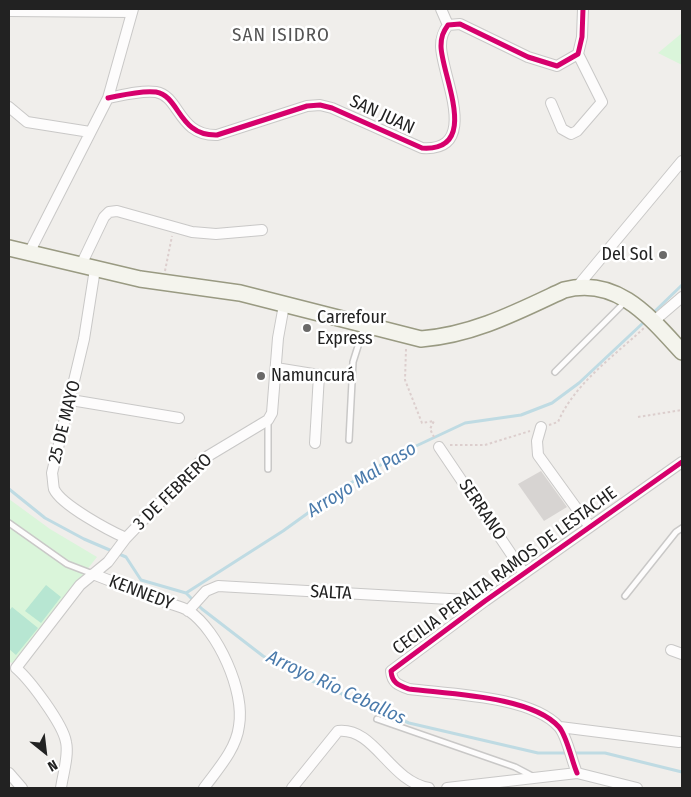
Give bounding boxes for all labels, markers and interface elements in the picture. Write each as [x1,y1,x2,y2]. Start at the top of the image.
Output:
district label: SAN ISIDRO [231,25,331,47]
street label: SAN JUAN [346,91,418,139]
place label: Del Sol [602,244,653,266]
marker: Del Sol [657,249,669,261]
place label: Carrefour Express [317,307,386,350]
marker: Carrefour Express [301,322,313,334]
place label: Namuncurá [271,365,355,387]
marker: Namuncurá [255,370,267,382]
street label: 25 DE MAYO [44,378,86,466]
water label: Arroyo Mal Paso [303,437,421,523]
street label: 3 DE FEBRERO [129,449,217,535]
street label: SERRANO [454,475,510,545]
street label: CECILIA PERALTA RAMOS DE LESTACHE [389,482,621,660]
street label: KENNEDY [106,571,176,615]
street label: SALTA [310,581,352,605]
water label: Arroyo Río Ceballos [263,646,409,730]
north arrow [20,727,70,777]
text: N [45,756,60,775]

